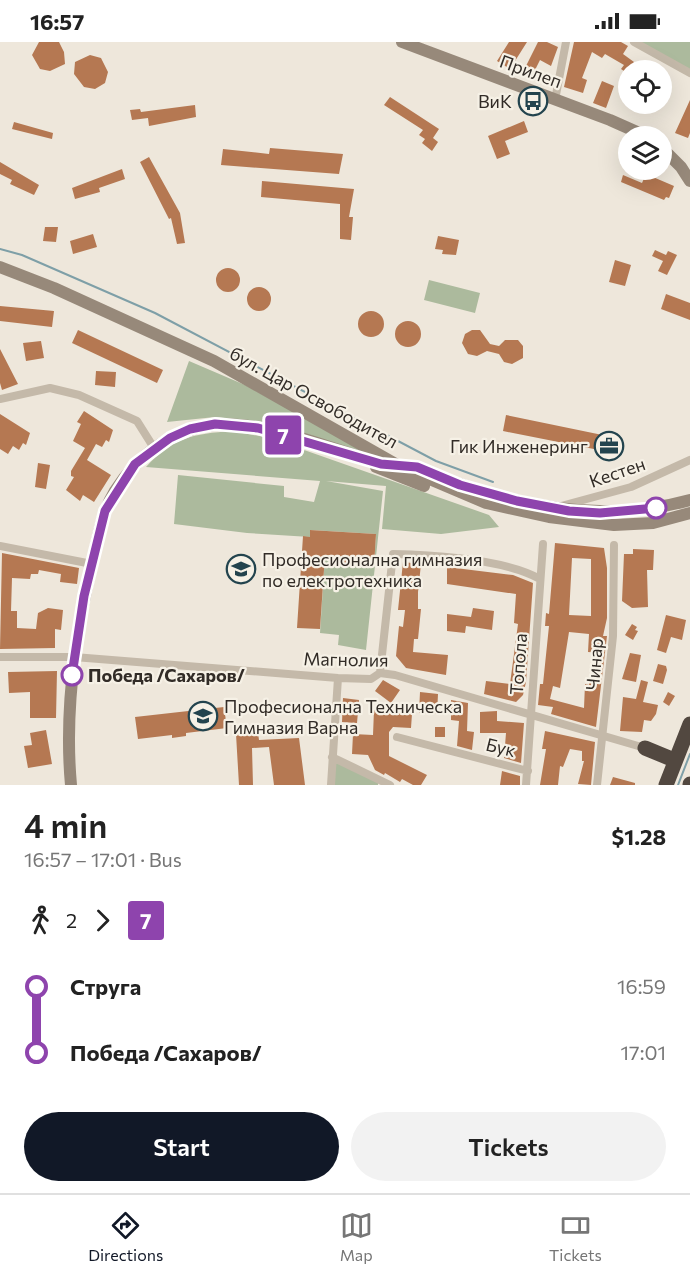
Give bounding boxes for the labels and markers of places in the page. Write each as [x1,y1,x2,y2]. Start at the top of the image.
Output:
bus stop icon: ВиК [517,85,549,117]
place label: ВиК [478,90,512,112]
office icon: Гик Инженеринг [593,430,625,462]
place label: Гик Инженеринг [450,435,588,457]
unlabelled marker [645,497,667,519]
place label: Професионална гимназия по електротехника [262,548,483,591]
school or university icon: Професионална гимназия по електротехника [225,553,257,585]
marker: Победа /Сахаров/ [61,664,83,686]
place label: Победа /Сахаров/ [88,664,245,686]
place label: Професионална Техническа Гимназия Варна [224,695,462,738]
school or university icon: Професионална Техническа Гимназия Варна [187,700,219,732]

